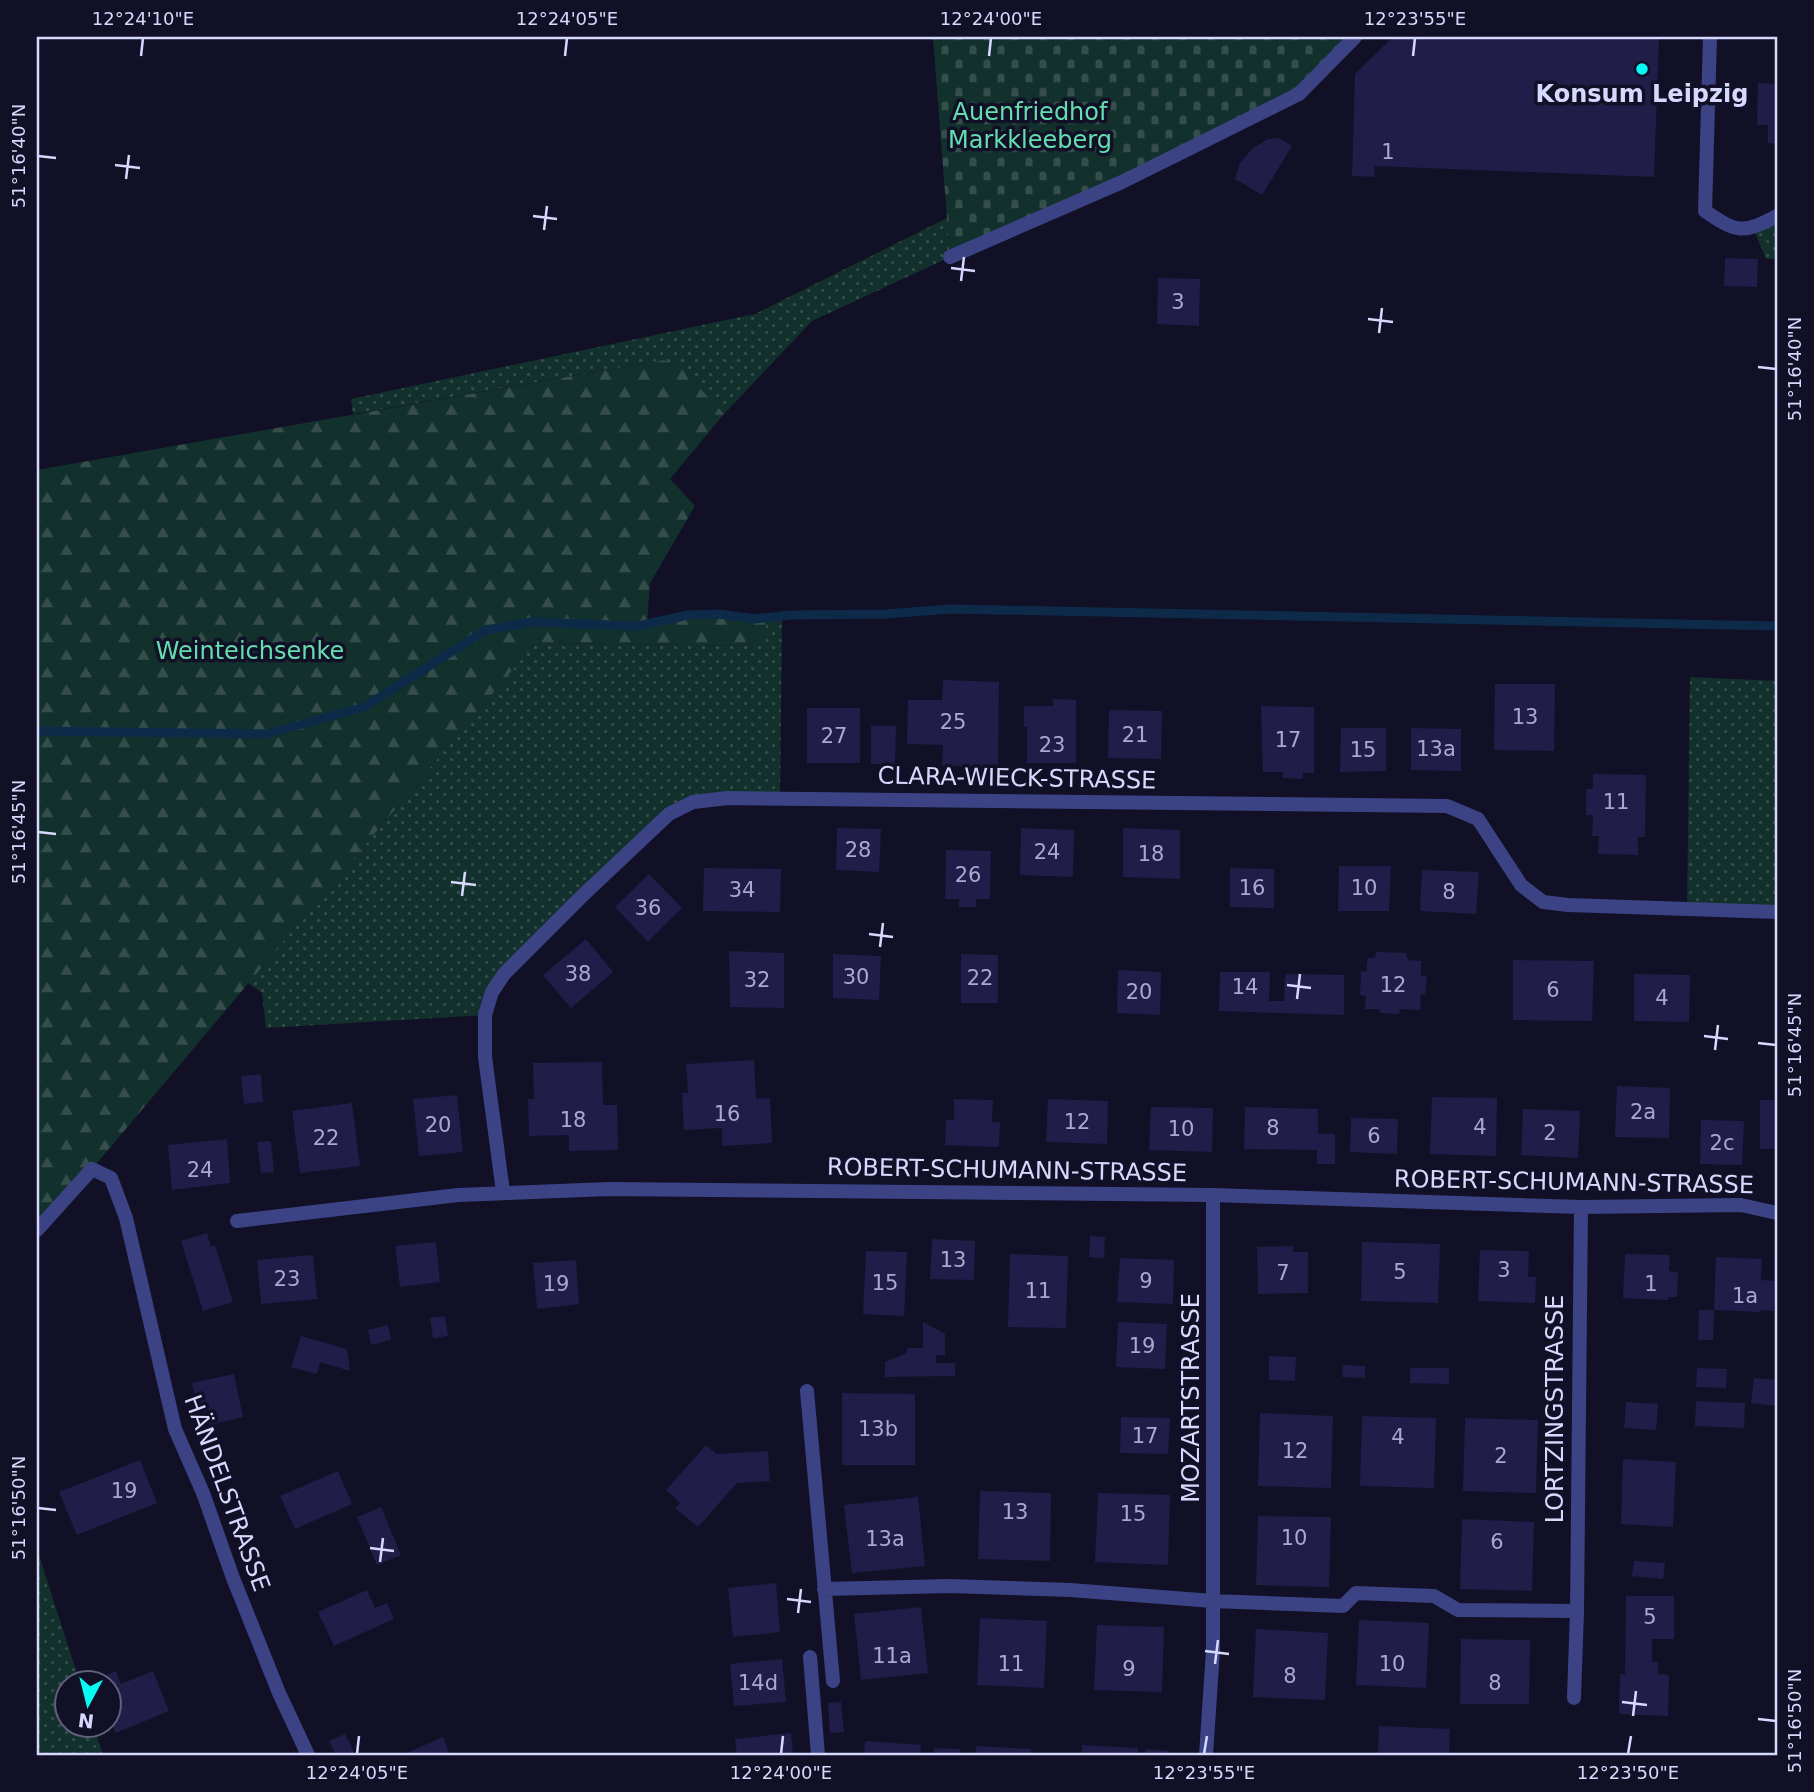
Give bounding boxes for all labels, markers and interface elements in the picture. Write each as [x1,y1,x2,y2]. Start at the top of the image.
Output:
text: 12°24'10"E [92,8,194,29]
text: 12°24'05"E [516,8,618,29]
text: 12°24'00"E [940,8,1042,29]
text: 12°23'55"E [1364,8,1466,29]
marker: Konsum Leipzig [1634,61,1650,77]
place label: Konsum Leipzig [1536,80,1748,108]
park label: Auenfriedhof Markkleeberg [948,98,1112,154]
text: 51°16'40"N [8,104,29,208]
house number: 1 [1381,140,1395,164]
house number: 3 [1171,290,1185,314]
text: 51°16'40"N [1784,317,1805,421]
park label: Weinteichsenke [156,637,344,665]
house number: 13 [1512,705,1538,729]
house number: 25 [940,710,966,734]
house number: 21 [1122,723,1148,747]
house number: 27 [821,724,847,748]
house number: 17 [1275,728,1301,752]
house number: 23 [1039,733,1065,757]
house number: 13a [1416,737,1456,761]
house number: 15 [1350,738,1376,762]
street label: CLARA-WIECK-STRASSE [877,762,1157,794]
text: 51°16'45"N [8,780,29,884]
house number: 11 [1603,790,1629,814]
house number: 28 [845,838,871,862]
house number: 24 [1034,840,1060,864]
house number: 18 [1138,842,1164,866]
house number: 26 [955,863,981,887]
house number: 16 [1239,876,1265,900]
house number: 10 [1351,876,1377,900]
house number: 34 [729,878,755,902]
house number: 8 [1442,880,1456,904]
house number: 36 [635,896,661,920]
house number: 38 [565,962,591,986]
house number: 30 [843,965,869,989]
house number: 22 [967,966,993,990]
house number: 32 [744,968,770,992]
house number: 12 [1380,973,1406,997]
house number: 14 [1232,975,1258,999]
house number: 6 [1546,978,1560,1002]
house number: 20 [1126,980,1152,1004]
house number: 4 [1655,986,1669,1010]
text: 51°16'45"N [1784,993,1805,1097]
house number: 2a [1630,1100,1656,1124]
house number: 16 [714,1102,740,1126]
house number: 18 [560,1108,586,1132]
house number: 12 [1064,1110,1090,1134]
house number: 20 [425,1113,451,1137]
house number: 4 [1473,1115,1487,1139]
house number: 8 [1266,1116,1280,1140]
house number: 10 [1168,1117,1194,1141]
house number: 2 [1543,1121,1557,1145]
house number: 6 [1367,1124,1381,1148]
house number: 22 [313,1126,339,1150]
house number: 2c [1710,1131,1734,1155]
street label: ROBERT-SCHUMANN-STRASSE [827,1153,1187,1187]
house number: 24 [187,1158,213,1182]
street label: ROBERT-SCHUMANN-STRASSE [1394,1165,1754,1199]
house number: 13 [940,1248,966,1272]
house number: 3 [1497,1258,1511,1282]
house number: 5 [1393,1260,1407,1284]
house number: 7 [1276,1261,1290,1285]
house number: 23 [274,1267,300,1291]
house number: 9 [1139,1269,1153,1293]
house number: 15 [872,1271,898,1295]
house number: 19 [543,1272,569,1296]
house number: 1 [1644,1272,1658,1296]
house number: 11 [1025,1279,1051,1303]
house number: 1a [1732,1284,1758,1308]
street label: MOZARTSTRASSE [1177,1293,1205,1503]
street label: LORTZINGSTRASSE [1541,1295,1569,1523]
house number: 19 [1129,1334,1155,1358]
street label: HÄNDELSTRASSE [178,1391,277,1595]
house number: 13b [858,1417,898,1441]
house number: 17 [1132,1424,1158,1448]
house number: 4 [1391,1425,1405,1449]
house number: 12 [1282,1439,1308,1463]
house number: 2 [1494,1444,1508,1468]
text: 51°16'50"N [8,1456,29,1560]
house number: 19 [111,1479,137,1503]
house number: 13 [1002,1500,1028,1524]
house number: 15 [1120,1502,1146,1526]
house number: 10 [1281,1526,1307,1550]
house number: 13a [865,1527,905,1551]
house number: 6 [1490,1530,1504,1554]
house number: 5 [1643,1605,1657,1629]
house number: 11a [872,1644,912,1668]
house number: 11 [998,1652,1024,1676]
house number: 10 [1379,1652,1405,1676]
house number: 9 [1122,1657,1136,1681]
house number: 8 [1283,1664,1297,1688]
text: 51°16'50"N [1784,1669,1805,1773]
north arrow [52,1670,122,1740]
house number: 14d [738,1671,778,1695]
house number: 8 [1488,1671,1502,1695]
text: N [77,1709,95,1733]
text: 12°24'05"E [306,1762,408,1783]
text: 12°24'00"E [730,1762,832,1783]
text: 12°23'55"E [1153,1762,1255,1783]
text: 12°23'50"E [1577,1762,1679,1783]

